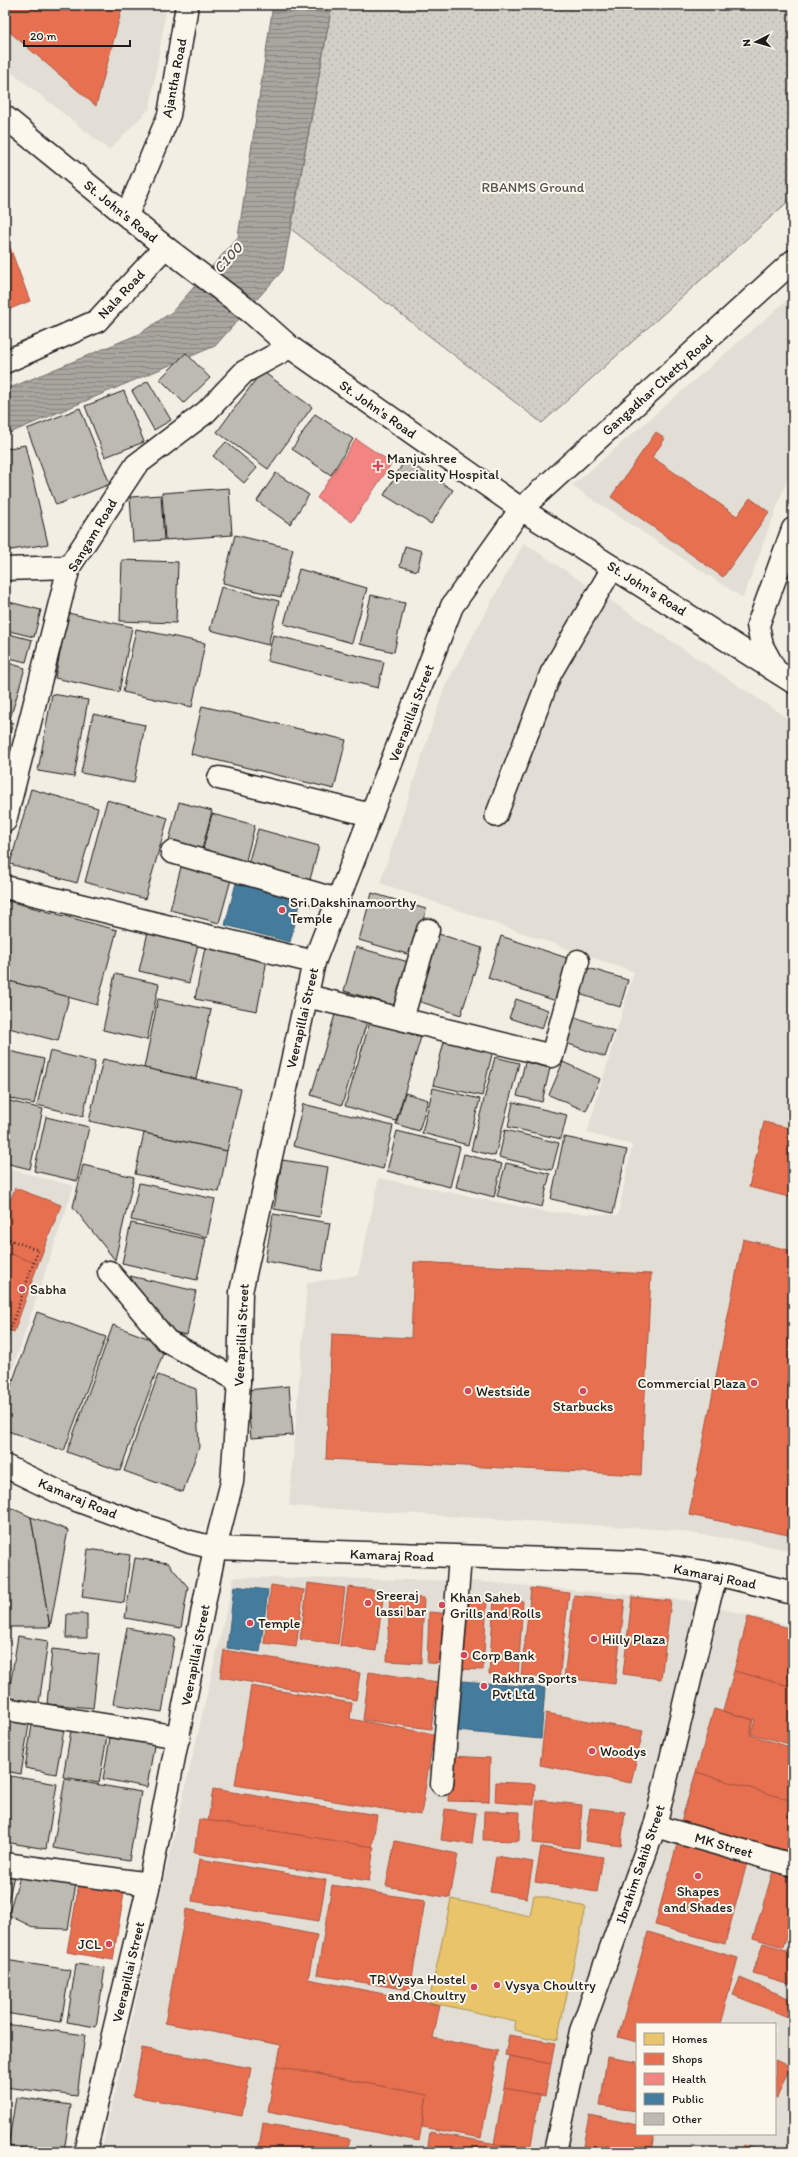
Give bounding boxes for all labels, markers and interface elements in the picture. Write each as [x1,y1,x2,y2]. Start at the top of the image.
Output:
scale bar [24,22,130,48]
north arrow [736,22,776,62]
text: 20 m [30,29,57,43]
street label: Ajantha Road [158,37,191,119]
text: N [740,39,753,47]
street label: St. John's Road [80,176,162,247]
park label: RBANMS Ground [482,179,585,196]
water label: C100 [210,238,247,277]
street label: Nala Road [94,266,149,323]
street label: Gangadhar Chetty Road [598,331,717,440]
street label: St. John's Road [336,377,420,443]
place label: Manjushree Speciality Hospital [387,450,499,483]
marker: Manjushree Speciality Hospital [372,460,384,472]
street label: Sangam Road [64,495,121,575]
street label: St. John's Road [604,557,690,620]
street label: Veerapillai Street [385,662,438,764]
place label: Sri Dakshinamoorthy Temple [290,894,416,927]
marker: Sri Dakshinamoorthy Temple [277,905,287,915]
street label: Veerapillai Street [283,966,322,1070]
place label: Sabha [30,1281,67,1298]
street label: Veerapillai Street [230,1283,253,1387]
marker: Sabha [17,1284,27,1294]
place label: Commercial Plaza [637,1375,747,1392]
marker: Commercial Plaza [749,1378,759,1388]
place label: Westside [476,1383,530,1400]
marker: Westside [463,1386,473,1396]
marker: Starbucks [578,1386,588,1396]
place label: Starbucks [553,1398,613,1415]
street label: Kamaraj Road [36,1474,120,1523]
street label: Kamaraj Road [350,1546,435,1565]
street label: Kamaraj Road [672,1560,758,1593]
place label: Sreeraj lassi bar [376,1587,427,1620]
place label: Khan Saheb Grills and Rolls [450,1589,541,1622]
marker: Sreeraj lassi bar [363,1598,373,1608]
marker: Khan Saheb Grills and Rolls [437,1600,447,1610]
street label: Veerapillai Street [177,1603,214,1707]
place label: Temple [258,1615,301,1632]
marker: Temple [245,1618,255,1628]
place label: Hilly Plaza [602,1631,666,1648]
marker: Hilly Plaza [589,1634,599,1644]
place label: Corp Bank [472,1647,535,1664]
marker: Corp Bank [459,1650,469,1660]
place label: Rakhra Sports Pvt Ltd [492,1670,577,1703]
marker: Rakhra Sports Pvt Ltd [479,1681,489,1691]
place label: Woodys [600,1743,646,1760]
marker: Woodys [587,1746,597,1756]
street label: Ibrahim Sahib Street [612,1803,669,1926]
street label: MK Street [693,1829,755,1862]
marker: Shapes and Shades [693,1871,703,1881]
place label: Shapes and Shades [664,1883,732,1916]
street label: Veerapillai Street [109,1920,148,2024]
place label: JCL [78,1936,101,1953]
marker: JCL [104,1939,114,1949]
place label: TR Vysya Hostel and Choultry [369,1971,466,2004]
place label: Vysya Choultry [505,1977,596,1994]
marker: Vysya Choultry [492,1980,502,1990]
marker: TR Vysya Hostel and Choultry [469,1982,479,1992]
legend [636,2023,776,2135]
text: Homes [672,2032,708,2046]
text: Shops [672,2052,703,2066]
text: Health [672,2072,707,2086]
text: Public [672,2092,704,2106]
text: Other [672,2112,702,2126]

